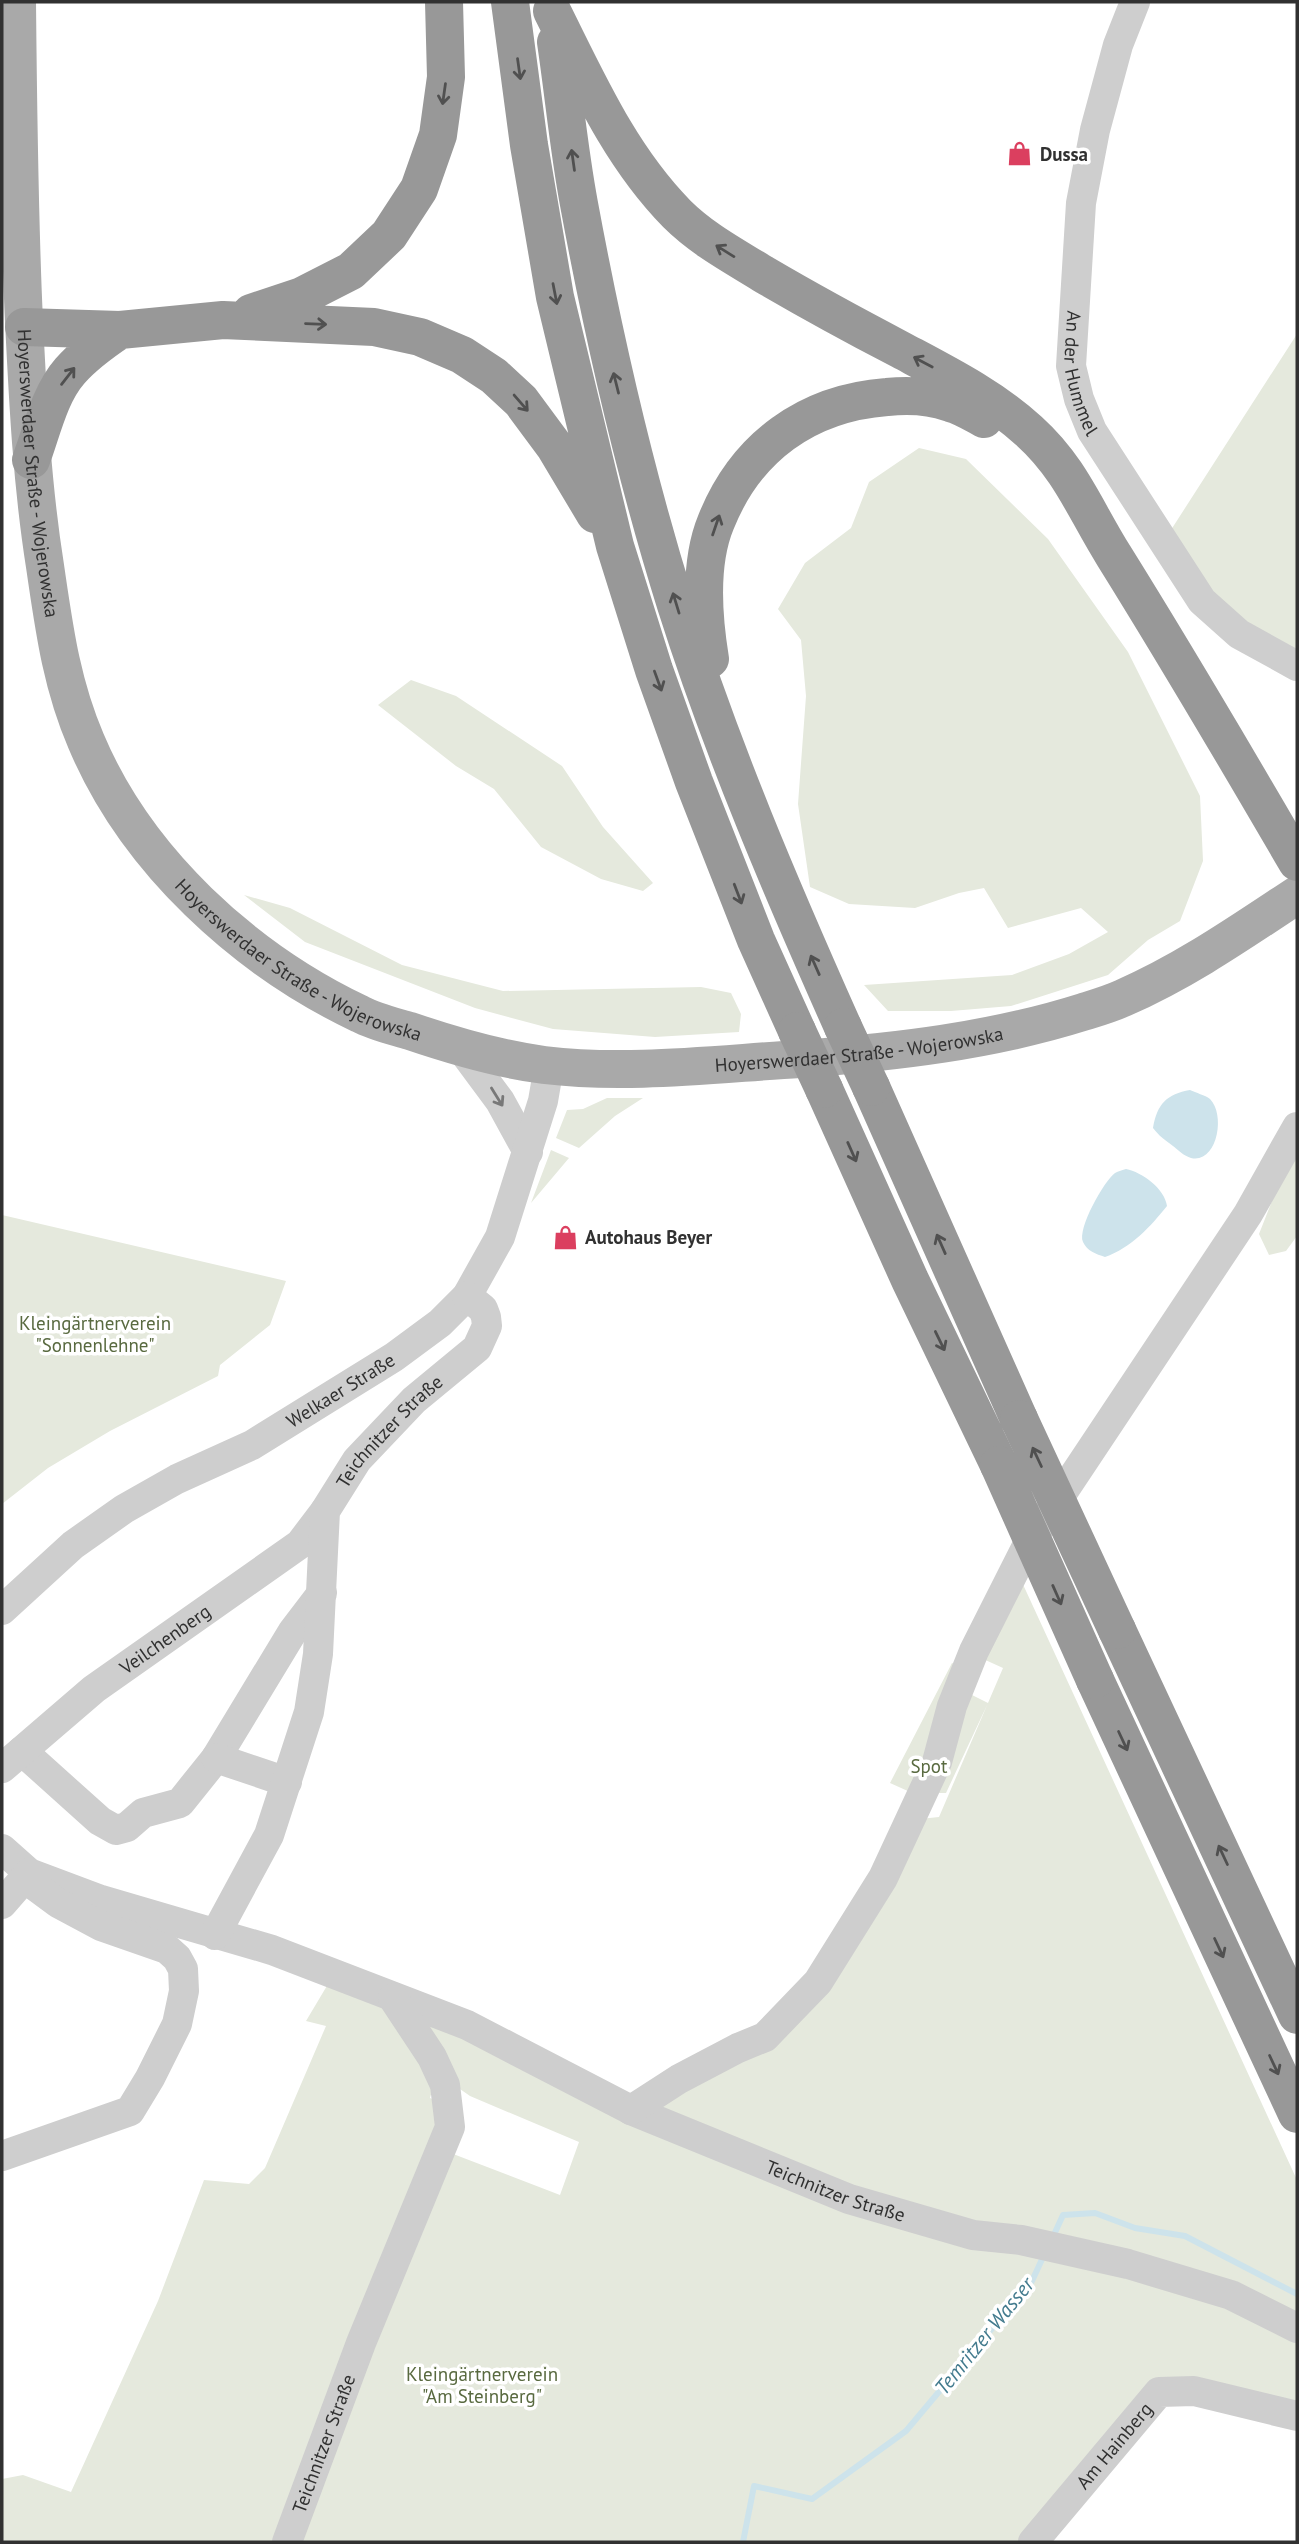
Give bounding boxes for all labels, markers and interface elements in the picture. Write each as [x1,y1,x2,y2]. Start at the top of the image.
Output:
one-way arrow [513,58,526,80]
one-way arrow [437,82,450,105]
shop icon: Dussa [1006,140,1034,168]
place label: Dussa [1040,142,1088,166]
one-way arrow [566,149,579,172]
one-way arrow [715,243,735,257]
one-way arrow [548,282,562,305]
street label: An der Hummel [1059,310,1104,441]
one-way arrow [304,318,327,331]
street label: Hoyerswerdaer Straße - Wojerowska [12,328,65,619]
one-way arrow [913,355,934,368]
one-way arrow [60,367,75,386]
one-way arrow [609,373,622,395]
one-way arrow [513,394,529,412]
one-way arrow [711,514,723,536]
one-way arrow [668,592,681,614]
one-way arrow [653,669,665,691]
street label: Hoyerswerdaer Straße - Wojerowska [170,874,425,1046]
one-way arrow [732,882,745,904]
one-way arrow [808,955,821,976]
street label: Hoyerswerdaer Straße - Wojerowska [714,1021,1005,1077]
one-way arrow [490,1087,504,1107]
one-way arrow [846,1140,859,1162]
shop icon: Autohaus Beyer [551,1223,579,1251]
place label: Autohaus Beyer [585,1225,712,1249]
one-way arrow [934,1234,947,1256]
park label: Kleingärtnerverein "Sonnenlehne" [19,1311,171,1357]
one-way arrow [933,1330,947,1351]
street label: Welkaer Straße [282,1348,399,1433]
street label: Teichnitzer Straße [331,1369,447,1492]
one-way arrow [1030,1447,1043,1468]
one-way arrow [1051,1584,1064,1605]
street label: Veilchenberg [114,1599,215,1680]
one-way arrow [1118,1731,1131,1752]
park label: Spot [911,1754,948,1778]
one-way arrow [1215,1845,1229,1866]
one-way arrow [1213,1937,1226,1958]
one-way arrow [1267,2054,1281,2075]
street label: Teichnitzer Straße [762,2154,908,2227]
water label: Temritzer Wasser [928,2270,1041,2400]
park label: Kleingärtnerverein "Am Steinberg" [406,2362,558,2408]
street label: Teichnitzer Straße [287,2371,360,2516]
street label: Am Hainberg [1071,2397,1157,2494]

